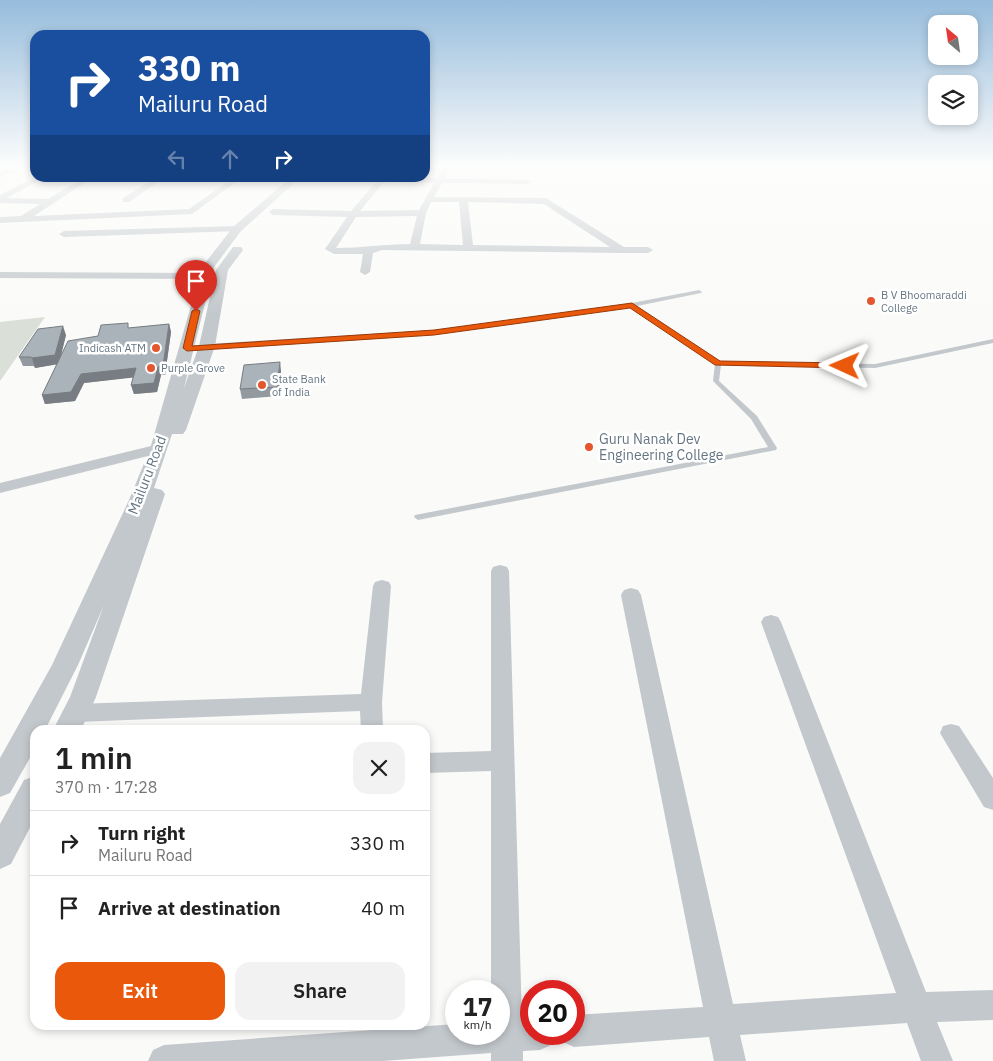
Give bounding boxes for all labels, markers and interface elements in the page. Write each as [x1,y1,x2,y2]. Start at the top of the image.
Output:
north arrow [928,15,978,65]
map controls [928,15,978,125]
text: 330 m [138,45,241,91]
icon: right [55,50,120,115]
button: layers [928,75,978,125]
text: Mailuru Road [138,89,268,118]
icon: left [163,145,191,173]
icon: ahead [216,145,244,173]
icon: right [269,145,297,173]
pin [175,260,217,311]
icon: arrive [182,267,210,295]
place label: B V Bhoomaraddi College [881,288,967,315]
marker: B V Bhoomaraddi College [865,295,877,307]
position arrow [818,339,870,391]
place label: Indicash ATM [79,341,146,355]
marker: Indicash ATM [150,342,162,354]
place label: Purple Grove [161,361,225,375]
marker: Purple Grove [145,362,157,374]
place label: State Bank of India [272,372,326,399]
marker: State Bank of India [256,379,268,391]
place label: Guru Nanak Dev Engineering College [599,430,724,464]
street label: Mailuru Road [124,433,170,517]
marker: Guru Nanak Dev Engineering College [583,441,595,453]
text: 1 min [55,738,133,777]
button: close [353,742,405,794]
text: 370 m · 17:28 [55,777,157,797]
text: Turn right [98,821,185,845]
icon: right [55,829,83,857]
text: 330 m [350,831,405,855]
text: Mailuru Road [98,845,193,865]
icon: arrive [55,894,83,922]
text: Arrive at destination [98,896,281,920]
text: 40 m [361,896,405,920]
button: Exit [55,962,225,1020]
button: Share [235,962,405,1020]
speed limit sign: 20 [520,980,585,1045]
text: 17 [462,990,493,1023]
text: km/h [463,1017,492,1032]

